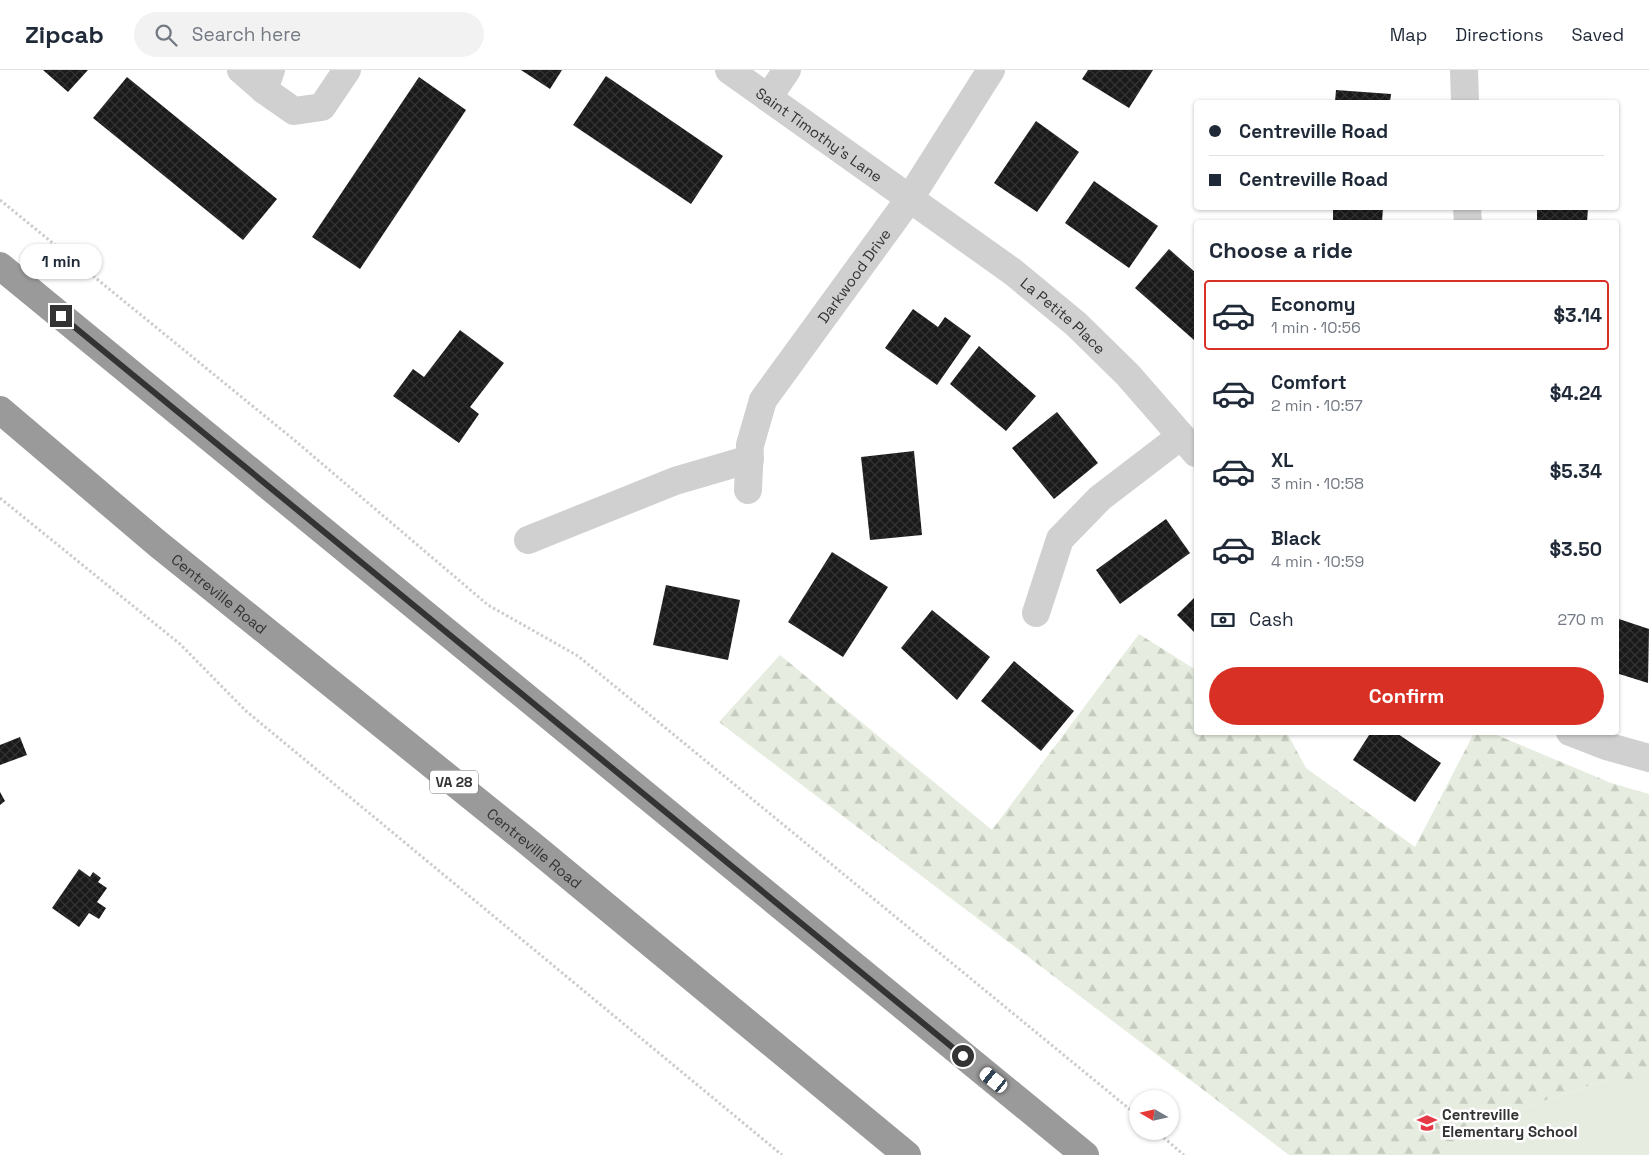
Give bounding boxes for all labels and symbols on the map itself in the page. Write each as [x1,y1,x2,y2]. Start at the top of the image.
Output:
street label: Saint Timothy's Lane [753,83,886,186]
street label: Darkwood Drive [813,224,894,326]
callout: 1 min [20,244,102,278]
street label: La Petite Place [1017,273,1110,358]
route end [50,305,72,327]
street label: Centreville Road [168,549,271,638]
road number: VA 28 [430,770,478,794]
street label: Centreville Road [483,803,586,892]
route start [952,1045,974,1067]
car [977,1065,1010,1095]
north arrow [1129,1090,1179,1140]
place label: Centreville Elementary School [1442,1105,1577,1141]
school or university icon: Centreville Elementary School [1416,1112,1438,1134]

